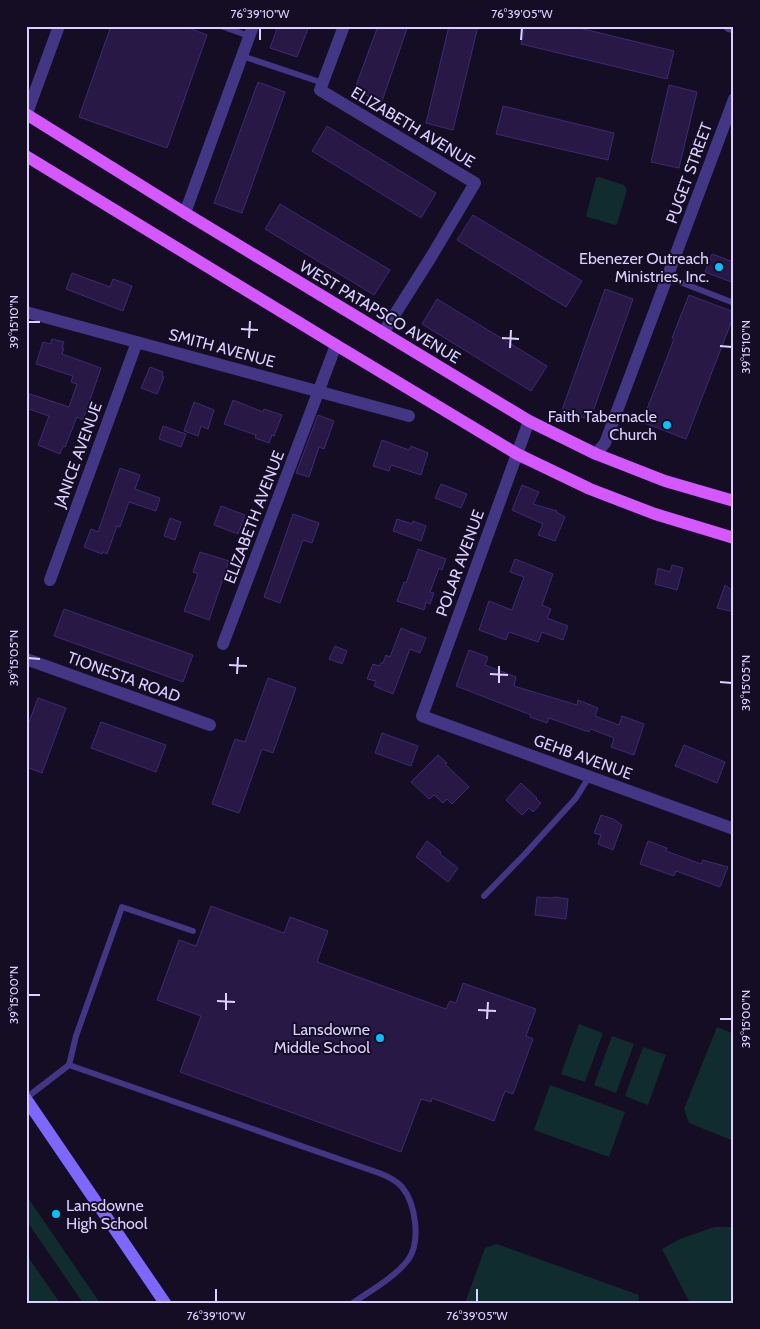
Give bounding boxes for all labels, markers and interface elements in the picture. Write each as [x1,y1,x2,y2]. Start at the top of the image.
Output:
text: 76°39'10"W [231,6,290,21]
text: 76°39'05"W [491,6,553,21]
street label: ELIZABETH AVENUE [348,83,478,171]
street label: PUGET STREET [662,119,716,226]
place label: Ebenezer Outreach Ministries, Inc. [579,249,709,286]
street label: WEST PATAPSCO AVENUE [296,256,464,368]
marker: Ebenezer Outreach Ministries, Inc. [713,261,725,273]
text: 39°15'10"N [6,295,21,349]
text: 39°15'10"N [738,320,753,374]
street label: SMITH AVENUE [167,325,277,371]
street label: JANICE AVENUE [50,399,106,511]
place label: Faith Tabernacle Church [548,407,657,444]
marker: Faith Tabernacle Church [661,419,673,431]
street label: ELIZABETH AVENUE [220,448,288,586]
street label: POLAR AVENUE [432,507,488,619]
text: 39°15'05"N [6,630,21,686]
street label: TIONESTA ROAD [65,648,183,706]
text: 39°15'05"N [738,655,753,711]
street label: GEHB AVENUE [531,730,635,784]
text: 39°15'00"N [6,966,21,1024]
text: 39°15'00"N [738,990,753,1048]
place label: Lansdowne Middle School [274,1020,370,1057]
marker: Lansdowne Middle School [374,1032,386,1044]
place label: Lansdowne High School [66,1196,148,1233]
marker: Lansdowne High School [50,1208,62,1220]
text: 76°39'10"W [187,1308,246,1323]
text: 76°39'05"W [446,1308,508,1323]

